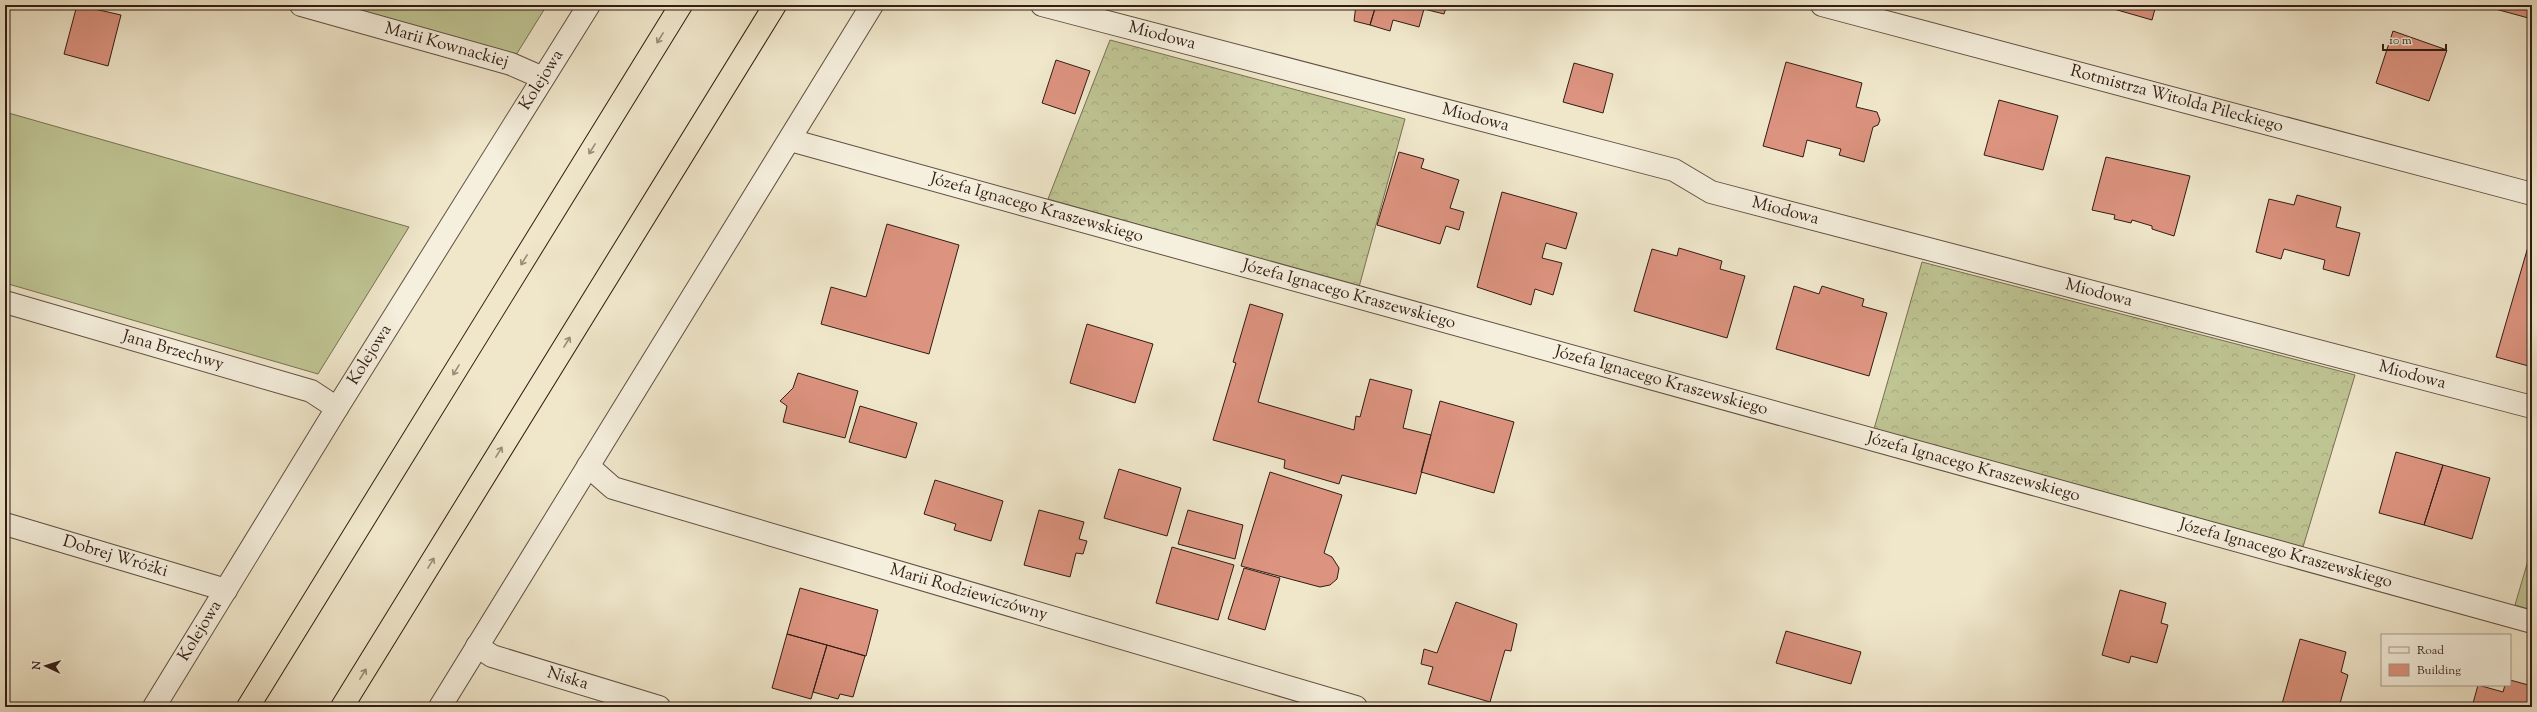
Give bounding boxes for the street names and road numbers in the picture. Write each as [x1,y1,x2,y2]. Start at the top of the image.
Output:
street label: Miodowa [1126,16,1198,57]
street label: Marii Kownackiej [382,17,511,75]
street label: Kolejowa [514,45,570,115]
street label: Rotmistrza Witolda Pileckiego [2067,60,2286,139]
street label: Miodowa [1439,98,1512,138]
street label: Józefa Ignacego Kraszewskiego [926,167,1146,249]
street label: Miodowa [1749,191,1822,232]
street label: Józefa Ignacego Kraszewskiego [1239,253,1458,336]
street label: Miodowa [2063,273,2135,314]
street label: Kolejowa [342,320,398,390]
street label: Jana Brzechwy [119,324,227,377]
street label: Józefa Ignacego Kraszewskiego [1551,340,1771,422]
street label: Miodowa [2376,355,2448,396]
street label: Józefa Ignacego Kraszewskiego [1863,426,2083,508]
street label: Józefa Ignacego Kraszewskiego [2176,513,2395,595]
street label: Dobrej Wróżki [60,530,171,584]
street label: Marii Rodziewiczówny [887,558,1051,628]
street label: Kolejowa [173,596,228,666]
street label: Niska [544,661,591,697]

